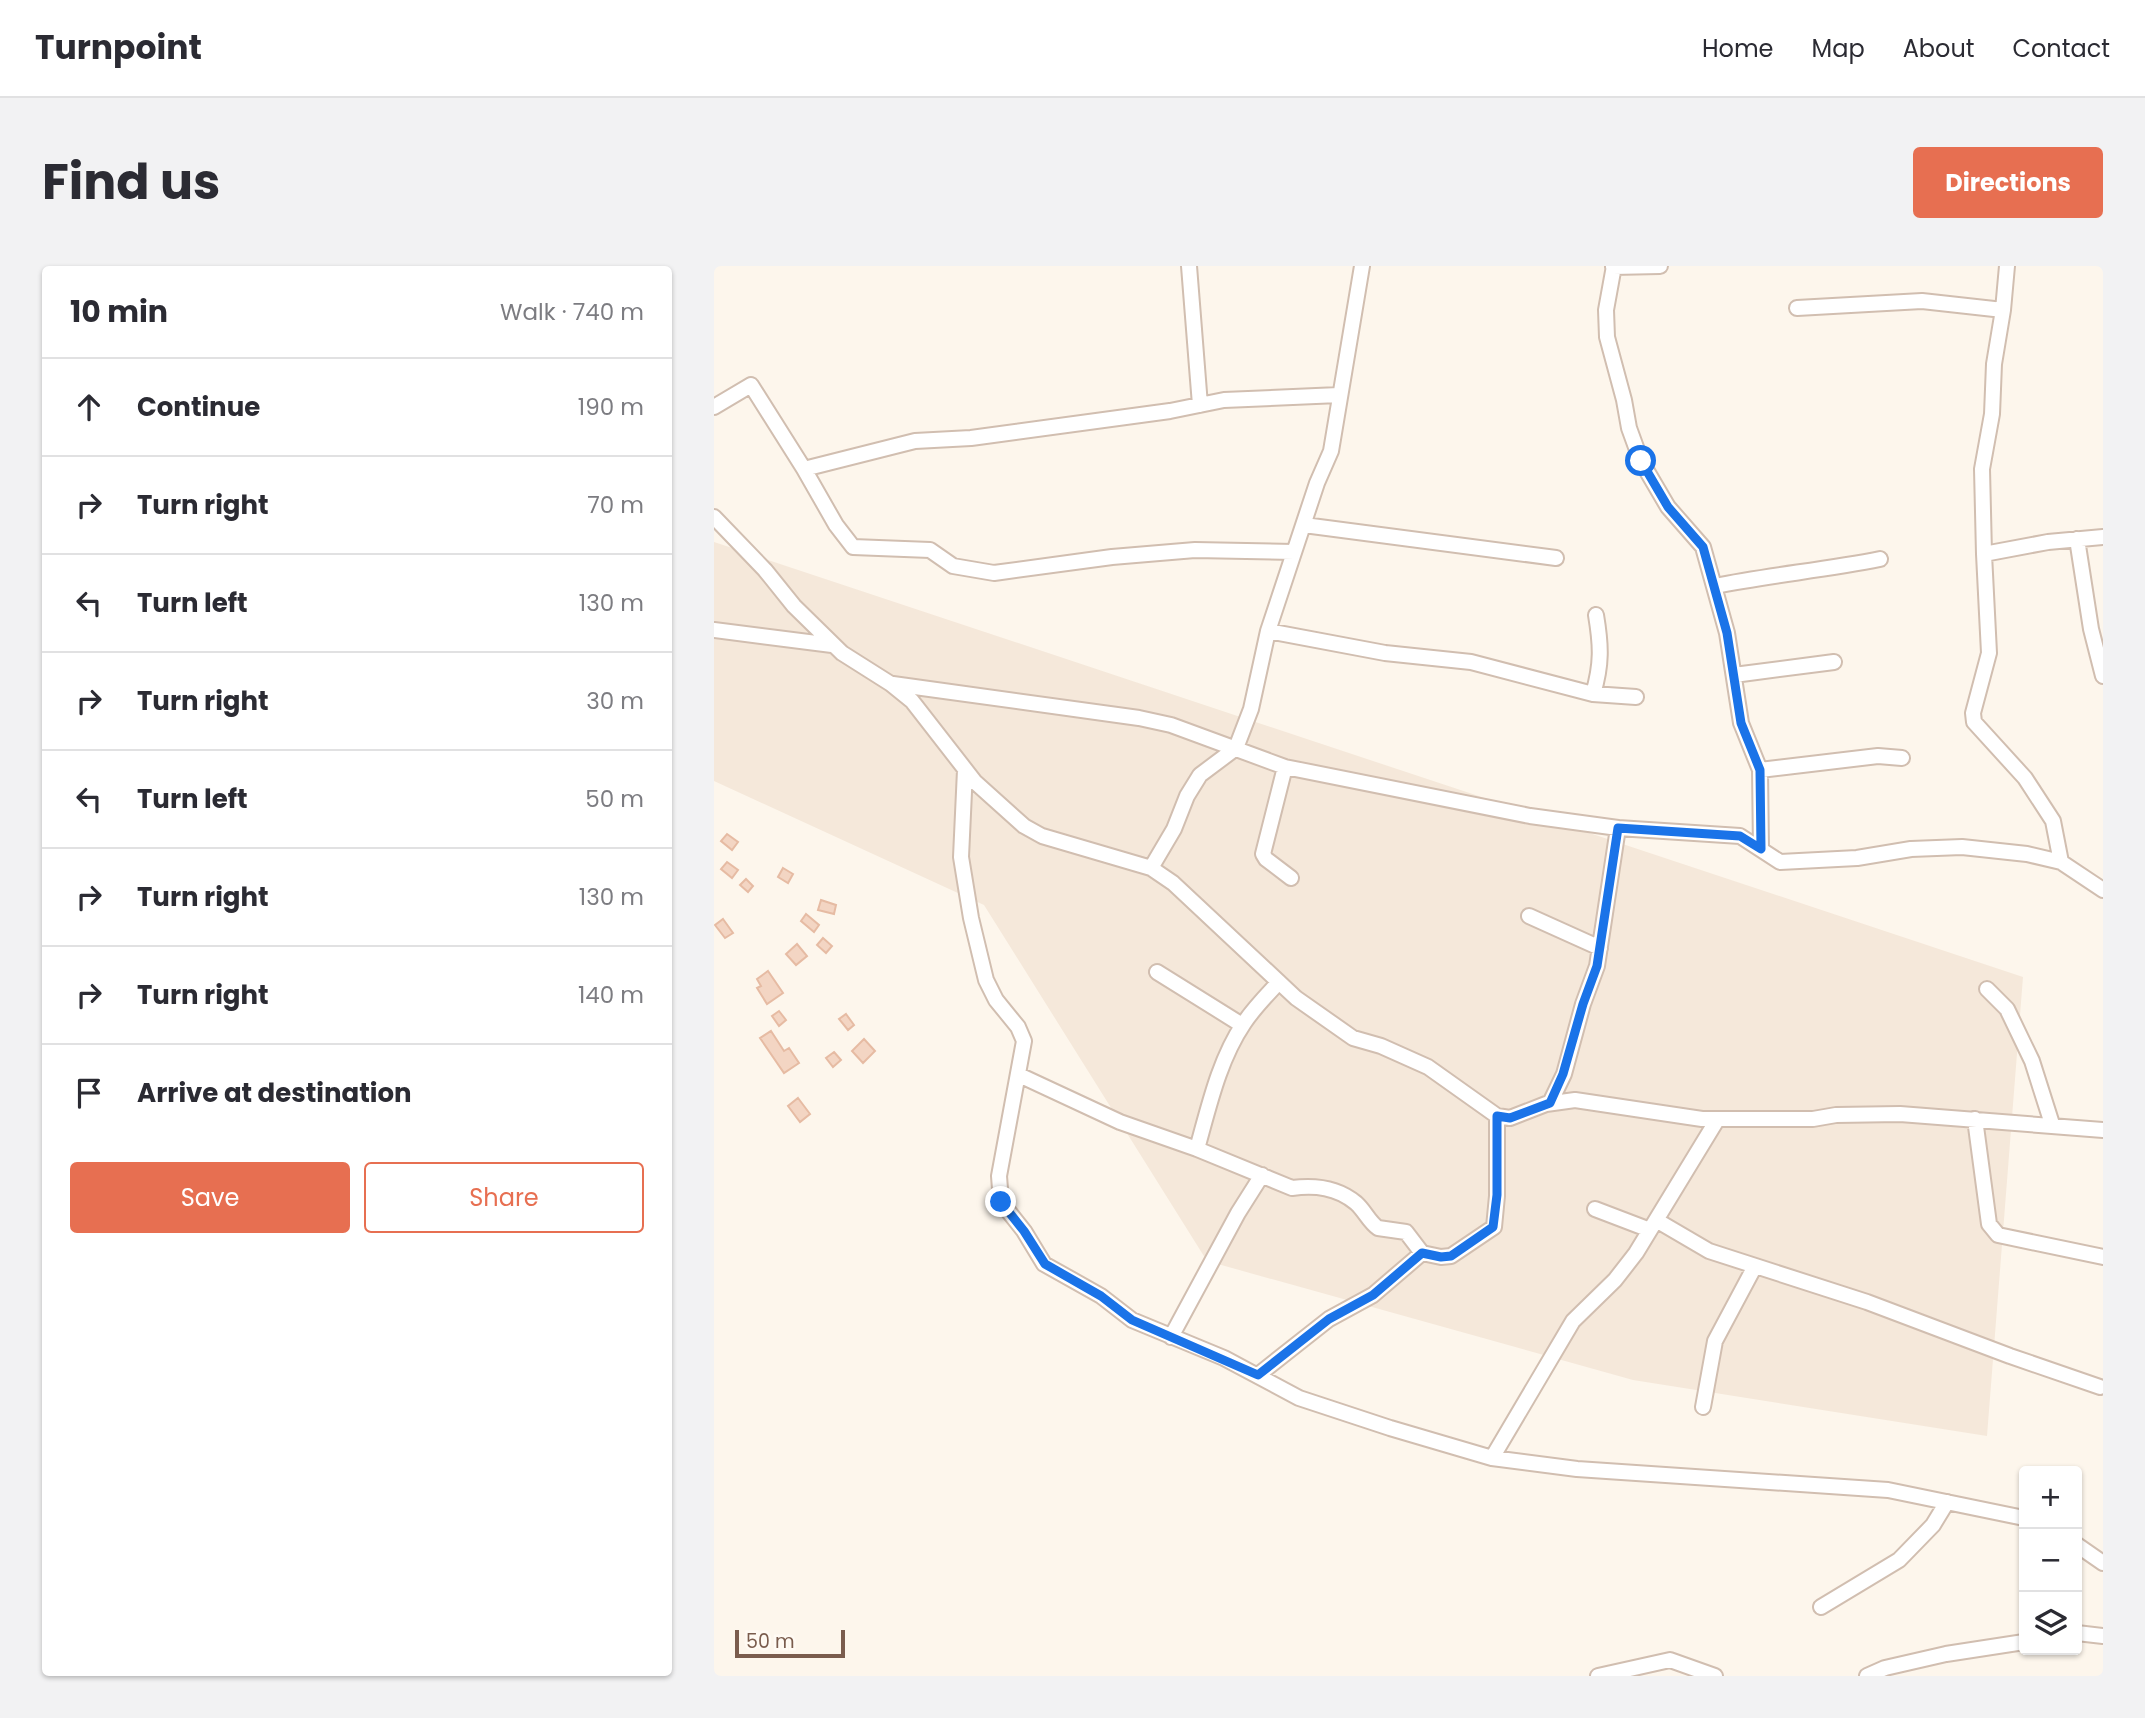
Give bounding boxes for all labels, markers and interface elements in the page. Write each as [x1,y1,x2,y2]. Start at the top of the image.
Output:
text: Turnpoint [35,24,202,71]
text: Home [1702,32,1774,65]
text: Map [1812,32,1865,65]
text: About [1903,32,1974,65]
text: Contact [2012,32,2110,65]
button: Directions [1913,147,2103,218]
text: Find us [42,148,220,216]
text: 10 min [70,290,168,333]
text: Walk · 740 m [500,296,644,328]
icon: ahead [70,388,108,426]
text: Continue [137,389,260,425]
text: 190 m [578,391,644,423]
route start [1625,445,1656,476]
icon: right [70,486,108,524]
text: Turn right [137,487,269,523]
text: 70 m [587,489,644,521]
icon: left [70,584,108,622]
text: Turn left [137,585,248,621]
text: 130 m [579,587,644,619]
icon: right [70,682,108,720]
text: Turn right [137,683,269,719]
text: 30 m [586,685,644,717]
icon: left [70,780,108,818]
text: Turn left [137,781,248,817]
text: 50 m [585,783,644,815]
icon: right [70,878,108,916]
text: Turn right [137,879,269,915]
text: 130 m [579,881,644,913]
icon: right [70,976,108,1014]
text: Turn right [137,977,269,1013]
text: 140 m [578,979,644,1011]
icon: arrive [70,1074,108,1112]
text: Arrive at destination [137,1075,412,1111]
button: Save [70,1162,350,1233]
button: Share [364,1162,644,1233]
route end [985,1186,1016,1217]
map controls [2019,1466,2082,1655]
button: + [2019,1466,2082,1529]
button: − [2019,1529,2082,1592]
button: layers [2019,1592,2082,1655]
scale bar [735,1627,845,1659]
text: 50 m [746,1628,795,1655]

